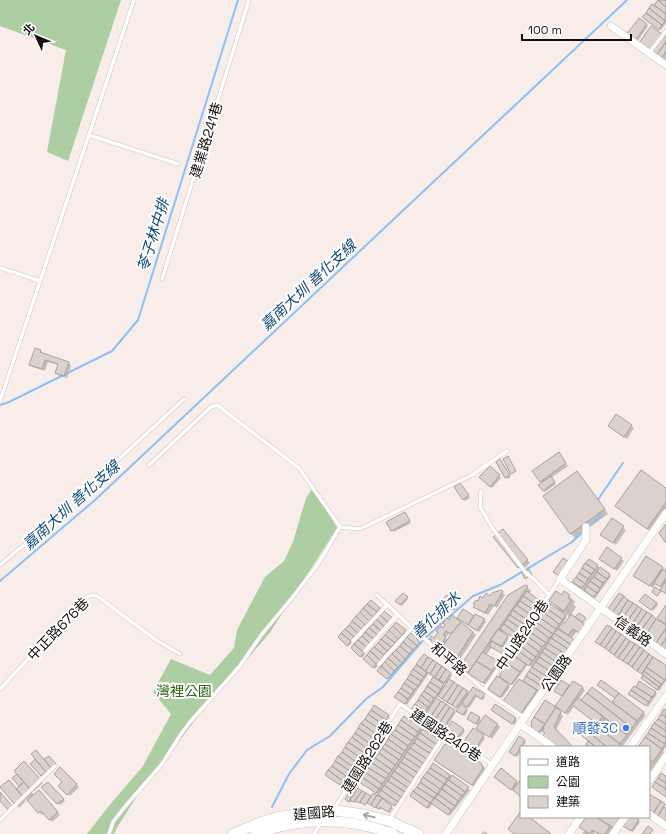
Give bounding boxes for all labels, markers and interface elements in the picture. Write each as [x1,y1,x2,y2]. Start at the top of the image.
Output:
north arrow [16,16,56,56]
scale bar [522,16,631,42]
text: 北 [20,20,38,38]
text: 100 m [528,22,562,38]
street label: 建業路241巷 [186,100,226,180]
water label: 苓子林中排 [133,194,174,274]
water label: 嘉南大圳 善化支線 [256,234,361,334]
water label: 嘉南大圳 善化支線 [19,455,125,553]
water label: 善化排水 [408,587,465,642]
street label: 中正路676巷 [23,594,93,664]
street label: 中山路240巷 [492,596,552,674]
street label: 信義路 [611,612,655,650]
street label: 和平路 [427,638,471,680]
street label: 公園路 [537,651,575,695]
park label: 灣裡公園 [156,682,212,700]
street label: 建國路240巷 [407,705,485,765]
street label: 建國路262巷 [338,718,396,796]
place label: 順發3C [573,719,618,737]
marker: 順發3C [621,723,631,733]
legend [520,746,650,818]
text: 道路 [556,754,580,770]
text: 公園 [556,774,580,790]
text: 建築 [556,794,580,810]
street label: 建國路 [292,802,336,824]
one-way arrow [363,811,376,819]

